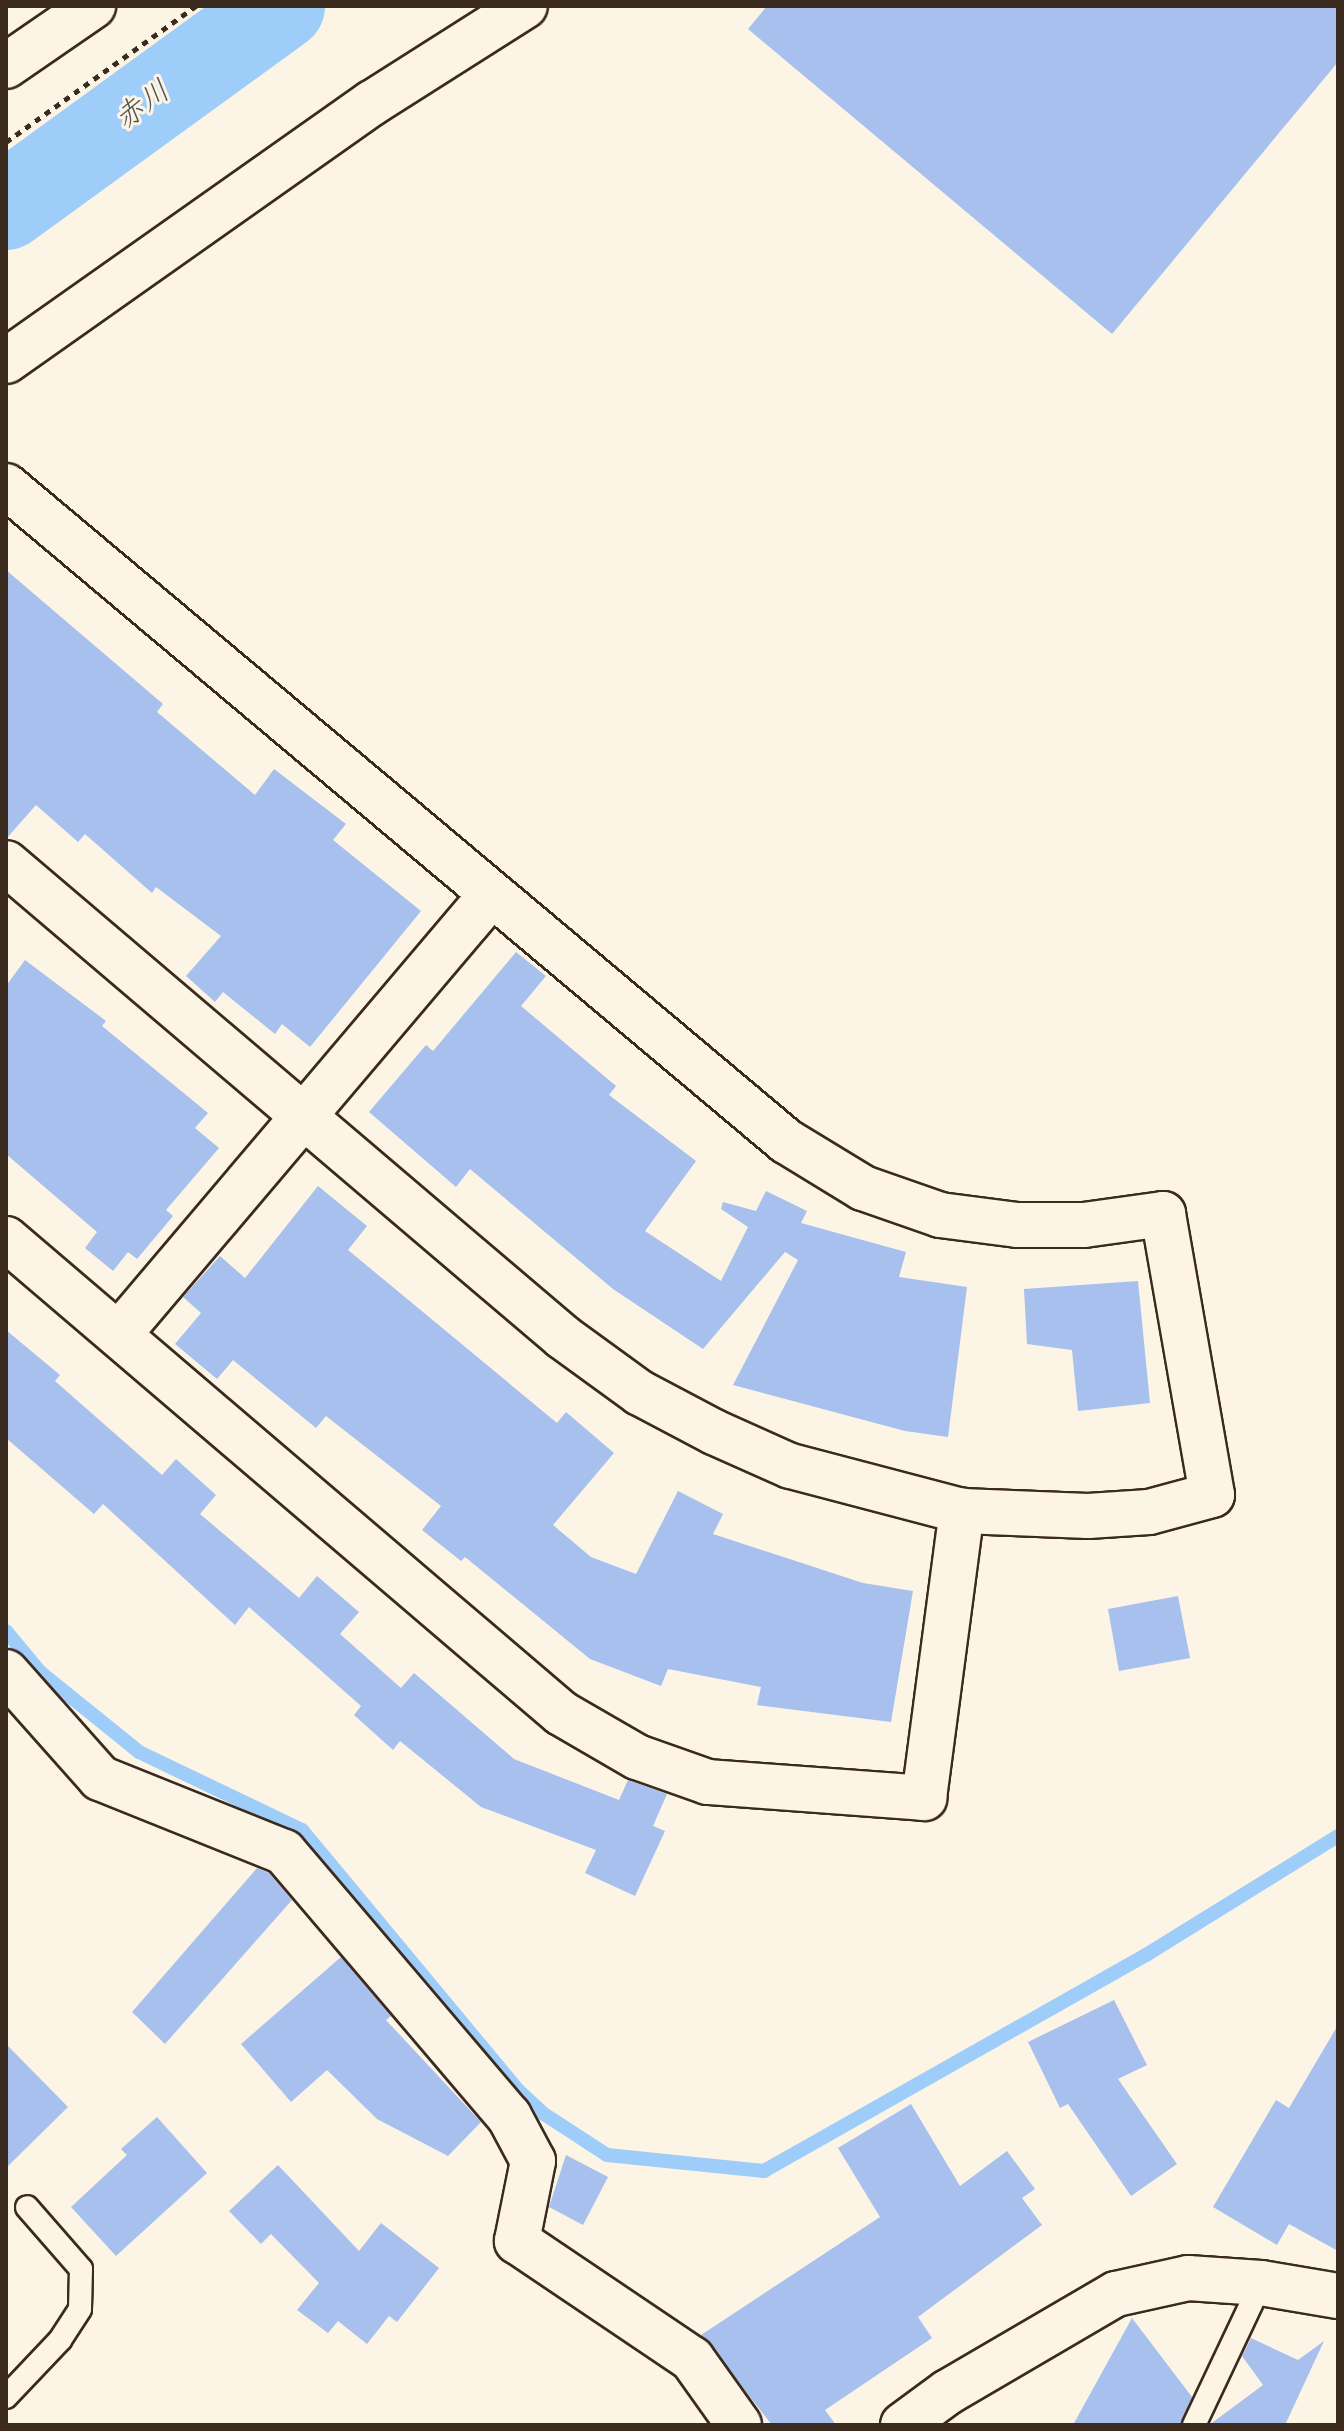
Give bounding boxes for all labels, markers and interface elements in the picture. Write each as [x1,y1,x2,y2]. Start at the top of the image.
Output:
water label: 赤川 [108,74,178,138]

